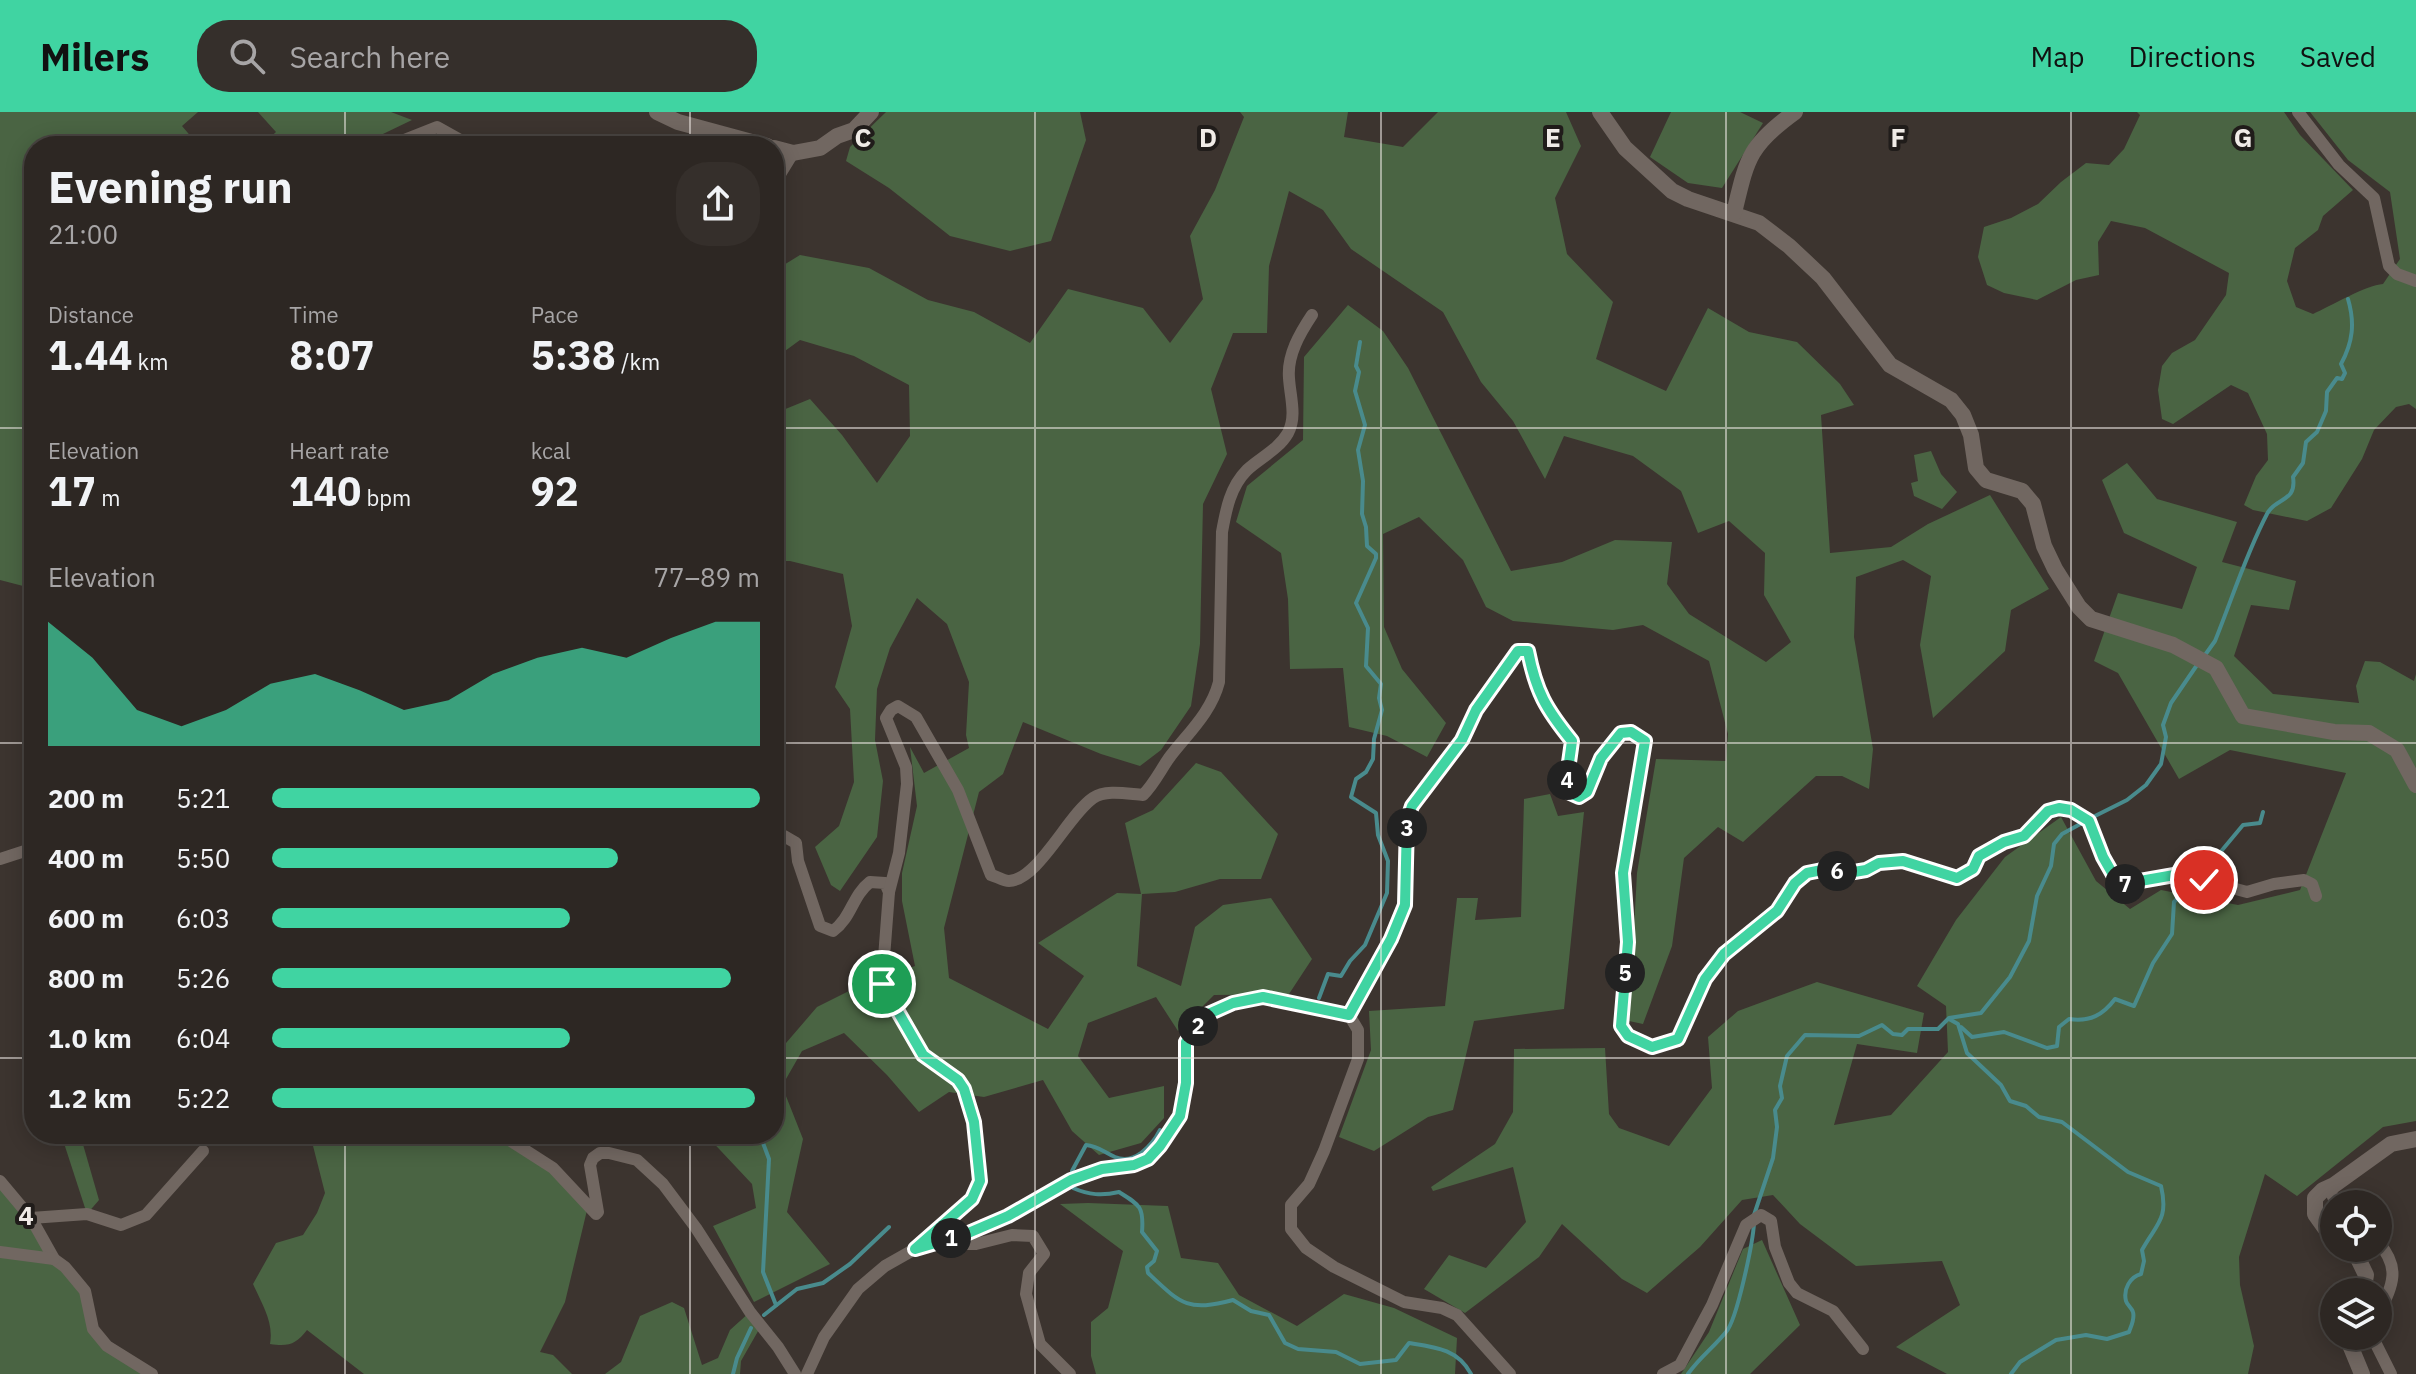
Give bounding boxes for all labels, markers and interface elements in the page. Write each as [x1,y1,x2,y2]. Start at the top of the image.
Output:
search box [197,20,757,92]
text: Milers [40,32,149,81]
icon: search [225,34,269,78]
text: Search here [289,37,450,76]
text: Map [2030,38,2084,75]
text: Directions [2128,38,2256,75]
text: Saved [2300,38,2376,75]
text: C [855,120,872,154]
text: D [1199,120,1217,154]
text: E [1545,120,1561,154]
text: F [1890,120,1906,154]
text: G [2234,120,2252,154]
text: Evening run [48,158,293,215]
button: share [676,162,760,246]
text: 21:00 [48,217,118,251]
text: Distance [48,300,134,329]
text: Time [289,300,339,329]
text: Pace [531,300,579,329]
text: 1.44 [48,329,132,381]
text: 8:07 [289,329,375,381]
text: 5:38 [531,329,616,381]
text: km [132,347,168,376]
text: /km [616,347,660,376]
text: Elevation [48,436,139,465]
text: Heart rate [289,436,389,465]
text: kcal [531,436,571,465]
text: 17 [48,465,96,517]
text: 140 [289,465,361,517]
text: 92 [531,465,579,517]
text: m [96,483,120,512]
text: bpm [361,483,411,512]
text: Elevation [48,560,156,594]
text: 77–89 m [653,560,760,594]
pin: 4 [1547,760,1587,800]
text: 4 [1560,765,1574,794]
text: 200 m [48,781,124,815]
text: 5:21 [176,781,230,815]
pin: 3 [1387,808,1427,848]
text: 3 [1400,813,1414,842]
text: 400 m [48,841,124,875]
text: 5:50 [176,841,230,875]
pin [2170,846,2238,914]
pin: 6 [1817,851,1857,891]
text: 6 [1830,856,1844,885]
icon: check [2182,858,2226,902]
pin: 7 [2105,864,2145,904]
text: 7 [2118,869,2132,898]
text: 600 m [48,901,124,935]
text: 6:03 [176,901,230,935]
pin [848,950,916,1018]
pin: 5 [1605,953,1645,993]
text: 5 [1618,958,1632,987]
text: 800 m [48,961,124,995]
text: 5:26 [176,961,230,995]
icon: arrive [860,962,904,1006]
pin: 2 [1178,1006,1218,1046]
text: 2 [1191,1011,1205,1040]
text: 1.0 km [48,1021,132,1055]
text: 6:04 [176,1021,230,1055]
text: 1.2 km [48,1081,132,1115]
text: 5:22 [176,1081,230,1115]
map controls [2320,1190,2392,1350]
button: locate [2320,1190,2392,1262]
text: 4 [18,1198,34,1232]
pin: 1 [931,1218,971,1258]
text: 1 [944,1223,958,1252]
button: layers [2320,1278,2392,1350]

